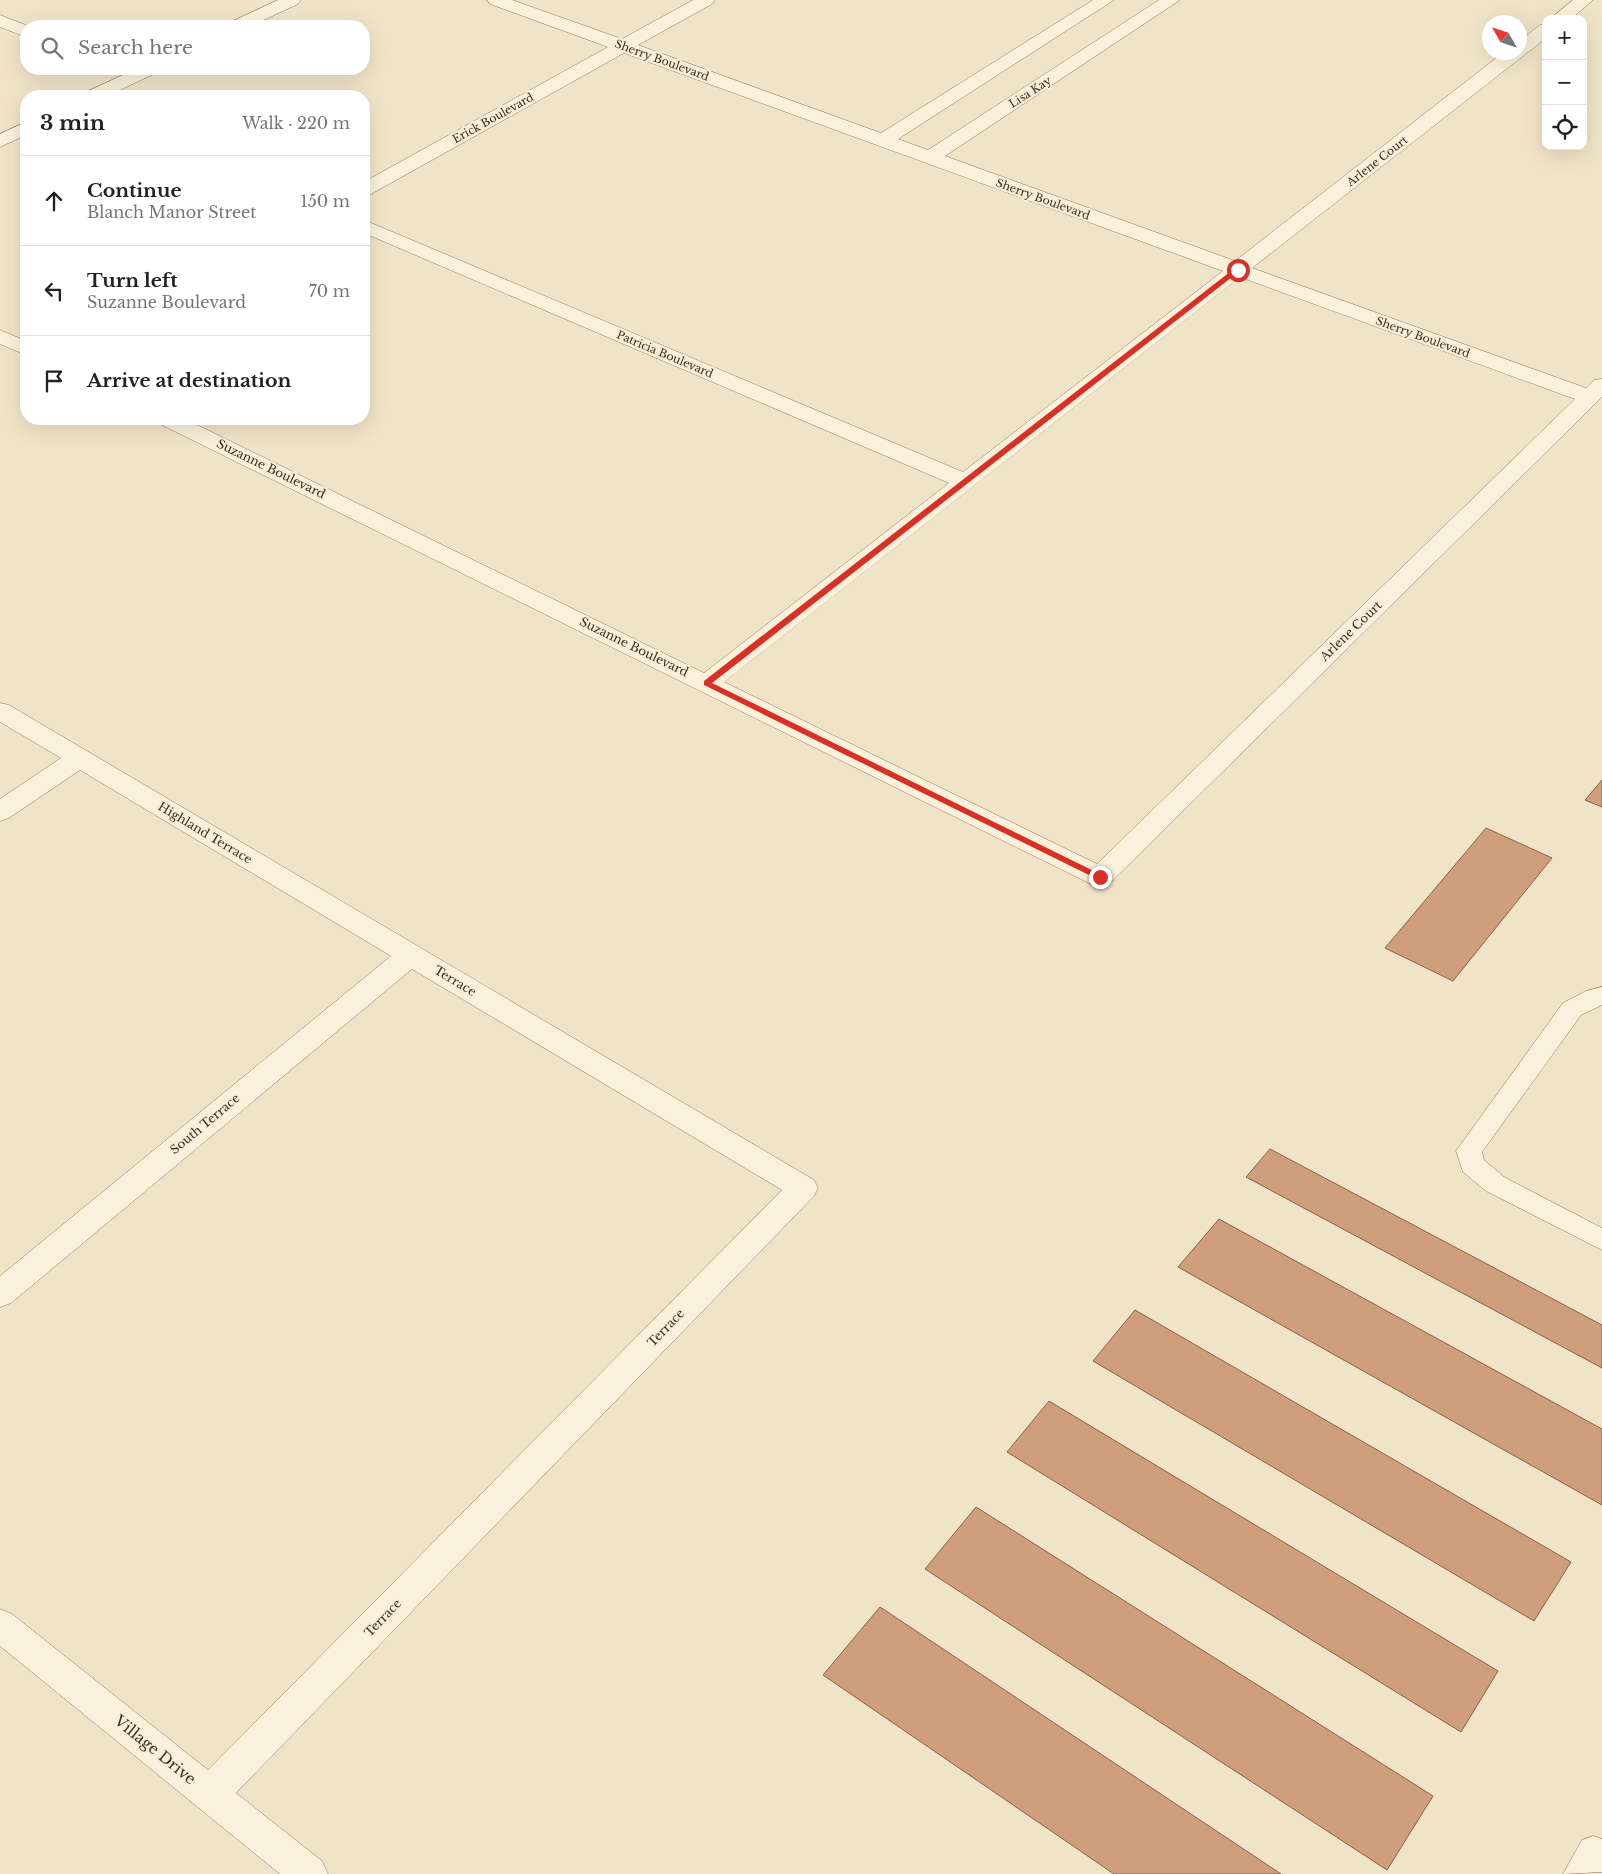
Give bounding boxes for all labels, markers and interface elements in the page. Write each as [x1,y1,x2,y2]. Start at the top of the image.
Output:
north arrow [1482,15,1527,60]
map controls [1542,15,1587,150]
button: + [1542,15,1587,60]
search box [20,20,370,75]
icon: search [38,34,66,62]
text: Search here [78,36,193,59]
street label: Sherry Boulevard [613,36,712,84]
button: − [1542,60,1587,105]
street label: Lisa Kay [1006,73,1054,111]
street label: Erick Boulevard [450,90,537,146]
button: locate [1542,105,1587,150]
text: 3 min [40,110,105,136]
text: Walk · 220 m [242,113,350,133]
street label: Arlene Court [1343,132,1411,190]
street label: Sherry Boulevard [994,175,1093,223]
text: Continue [87,179,182,202]
icon: ahead [40,187,68,215]
text: 150 m [301,191,350,211]
text: Blanch Manor Street [87,202,256,222]
route start [1227,259,1250,282]
text: Turn left [87,269,178,292]
icon: left [40,277,68,305]
text: 70 m [309,281,350,301]
text: Suzanne Boulevard [87,292,246,312]
street label: Sherry Boulevard [1374,313,1473,361]
street label: Patricia Boulevard [615,327,716,381]
icon: arrive [40,367,68,395]
text: Arrive at destination [87,369,291,392]
street label: Suzanne Boulevard [214,436,328,501]
street label: Arlene Court [1316,597,1385,665]
street label: Suzanne Boulevard [577,614,691,679]
street label: Highland Terrace [155,799,255,867]
route end [1089,866,1112,889]
street label: Terrace [431,962,479,999]
street label: South Terrace [167,1090,243,1157]
street label: Terrace [644,1306,687,1350]
street label: Terrace [361,1596,404,1640]
street label: Village Drive [110,1710,200,1788]

